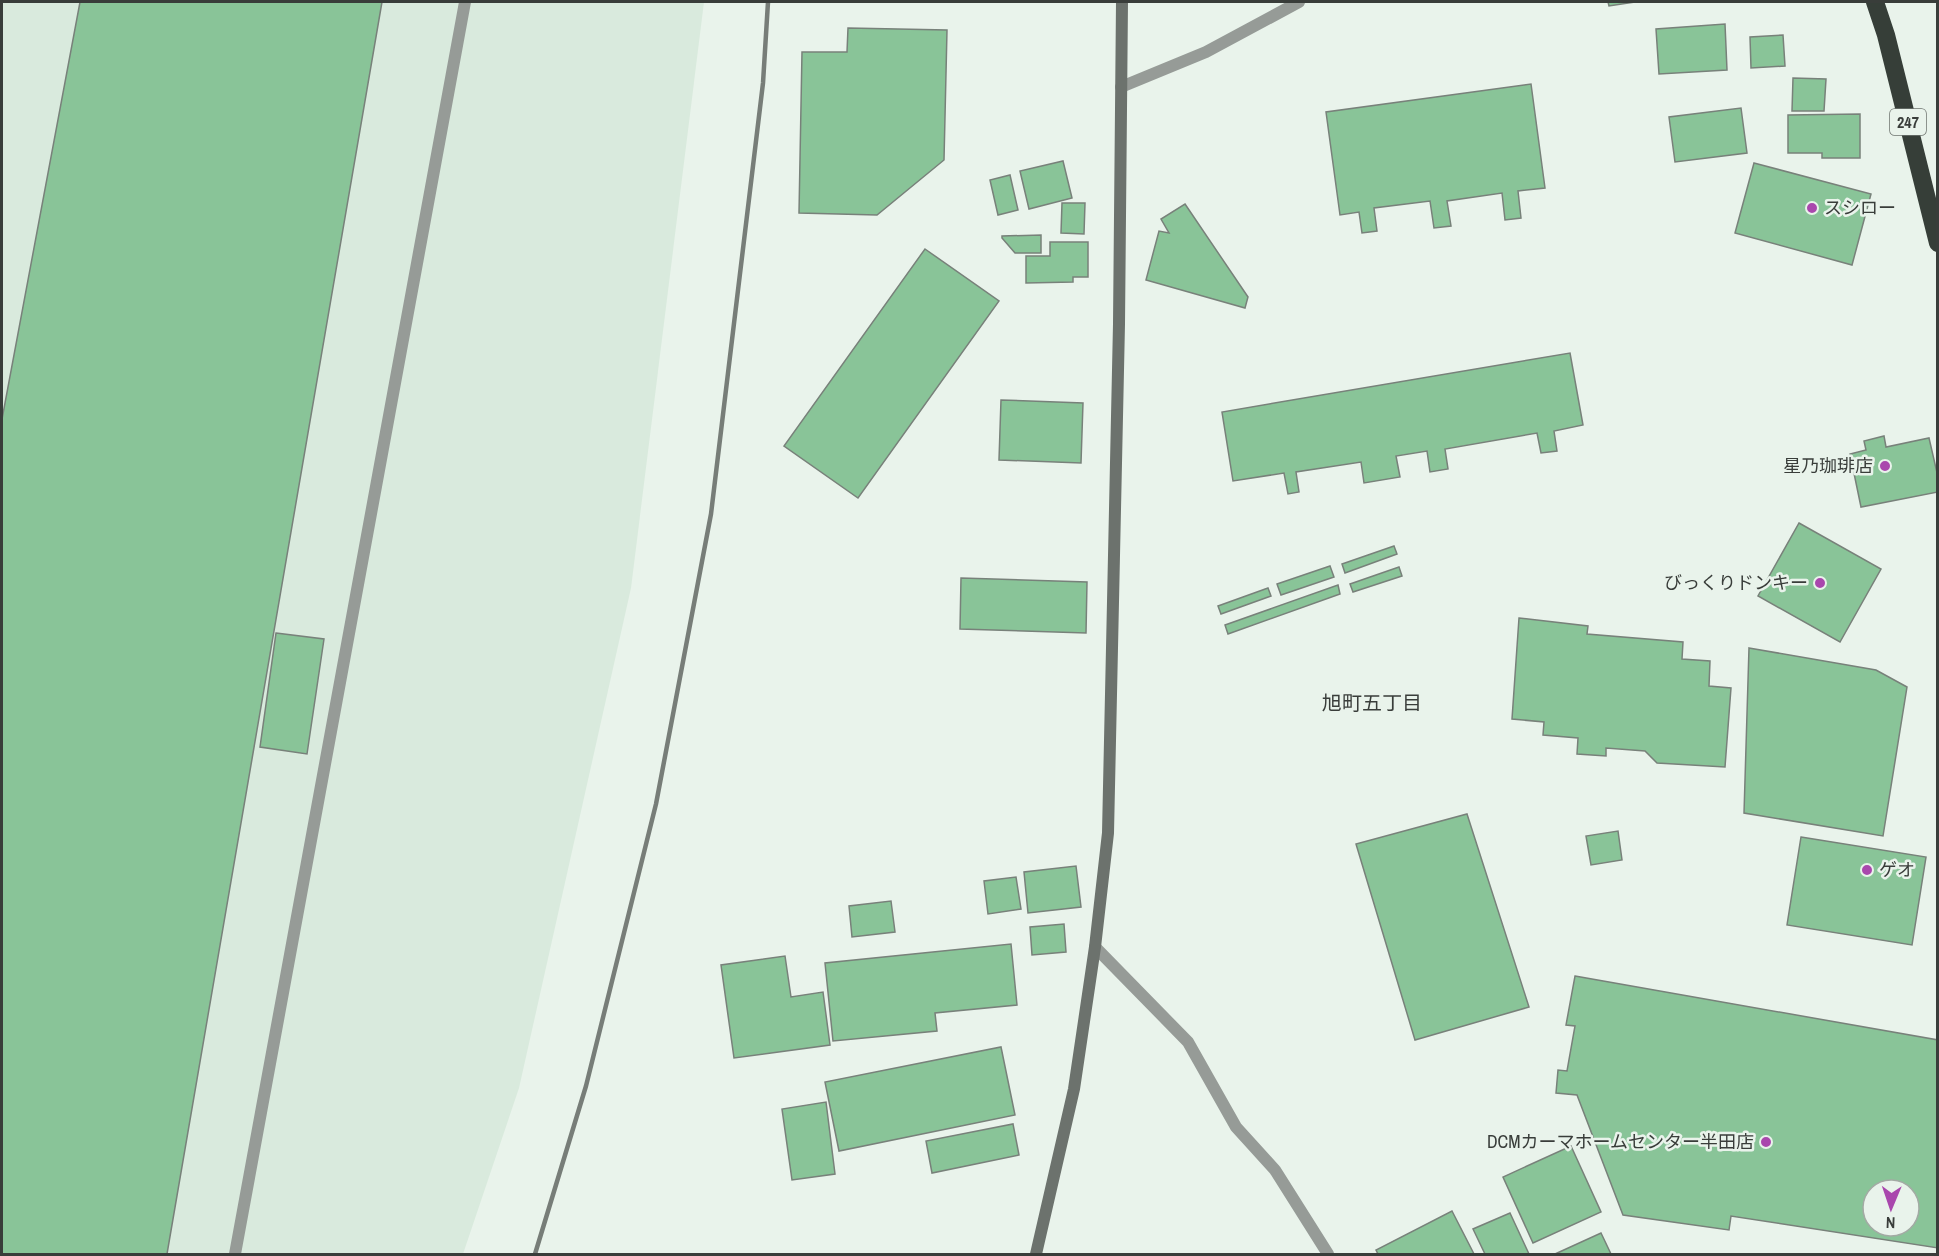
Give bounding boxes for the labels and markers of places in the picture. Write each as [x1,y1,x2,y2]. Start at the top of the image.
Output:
place label: スシロー [1824,195,1896,220]
marker: スシロー [1805,201,1819,215]
place label: 星乃珈琲店 [1783,453,1873,478]
marker: 星乃珈琲店 [1878,459,1892,473]
place label: びっくりドンキー [1664,570,1808,595]
marker: びっくりドンキー [1813,576,1827,590]
place label: ゲオ [1879,857,1915,882]
marker: ゲオ [1860,863,1874,877]
place label: DCMカーマホームセンター半田店 [1487,1129,1754,1154]
marker: DCMカーマホームセンター半田店 [1759,1135,1773,1149]

